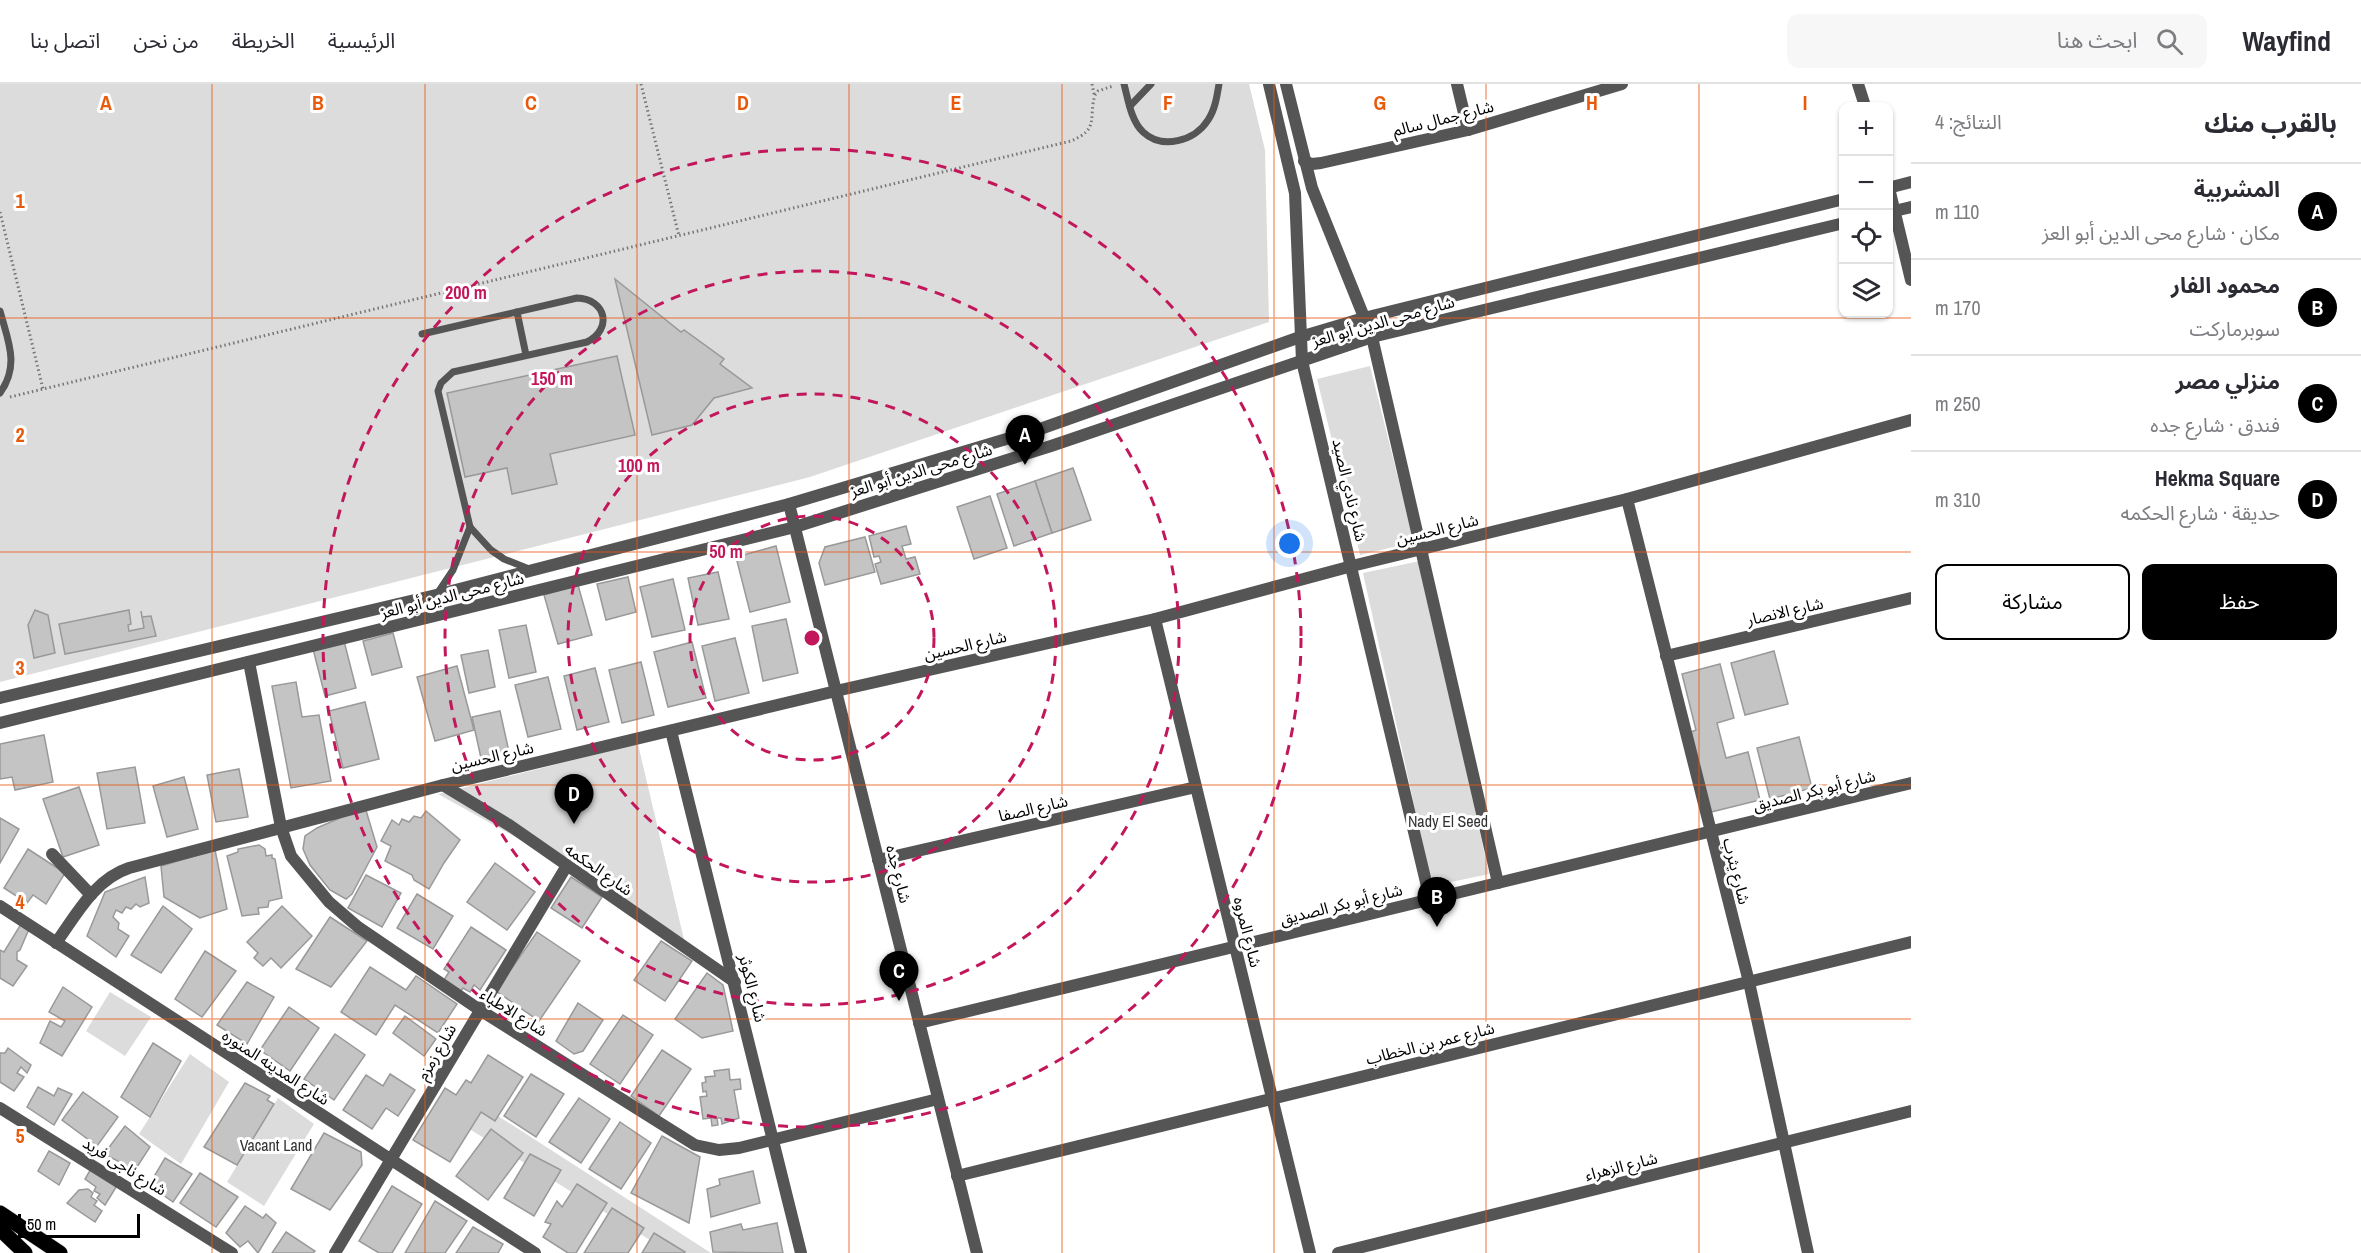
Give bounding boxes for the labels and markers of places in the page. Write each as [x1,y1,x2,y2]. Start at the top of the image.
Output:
pin: A [1006,416,1044,465]
centre of rings [802,628,822,648]
pin: D [554,774,594,824]
pin: B [1418,878,1456,927]
pin: C [880,952,918,1001]

